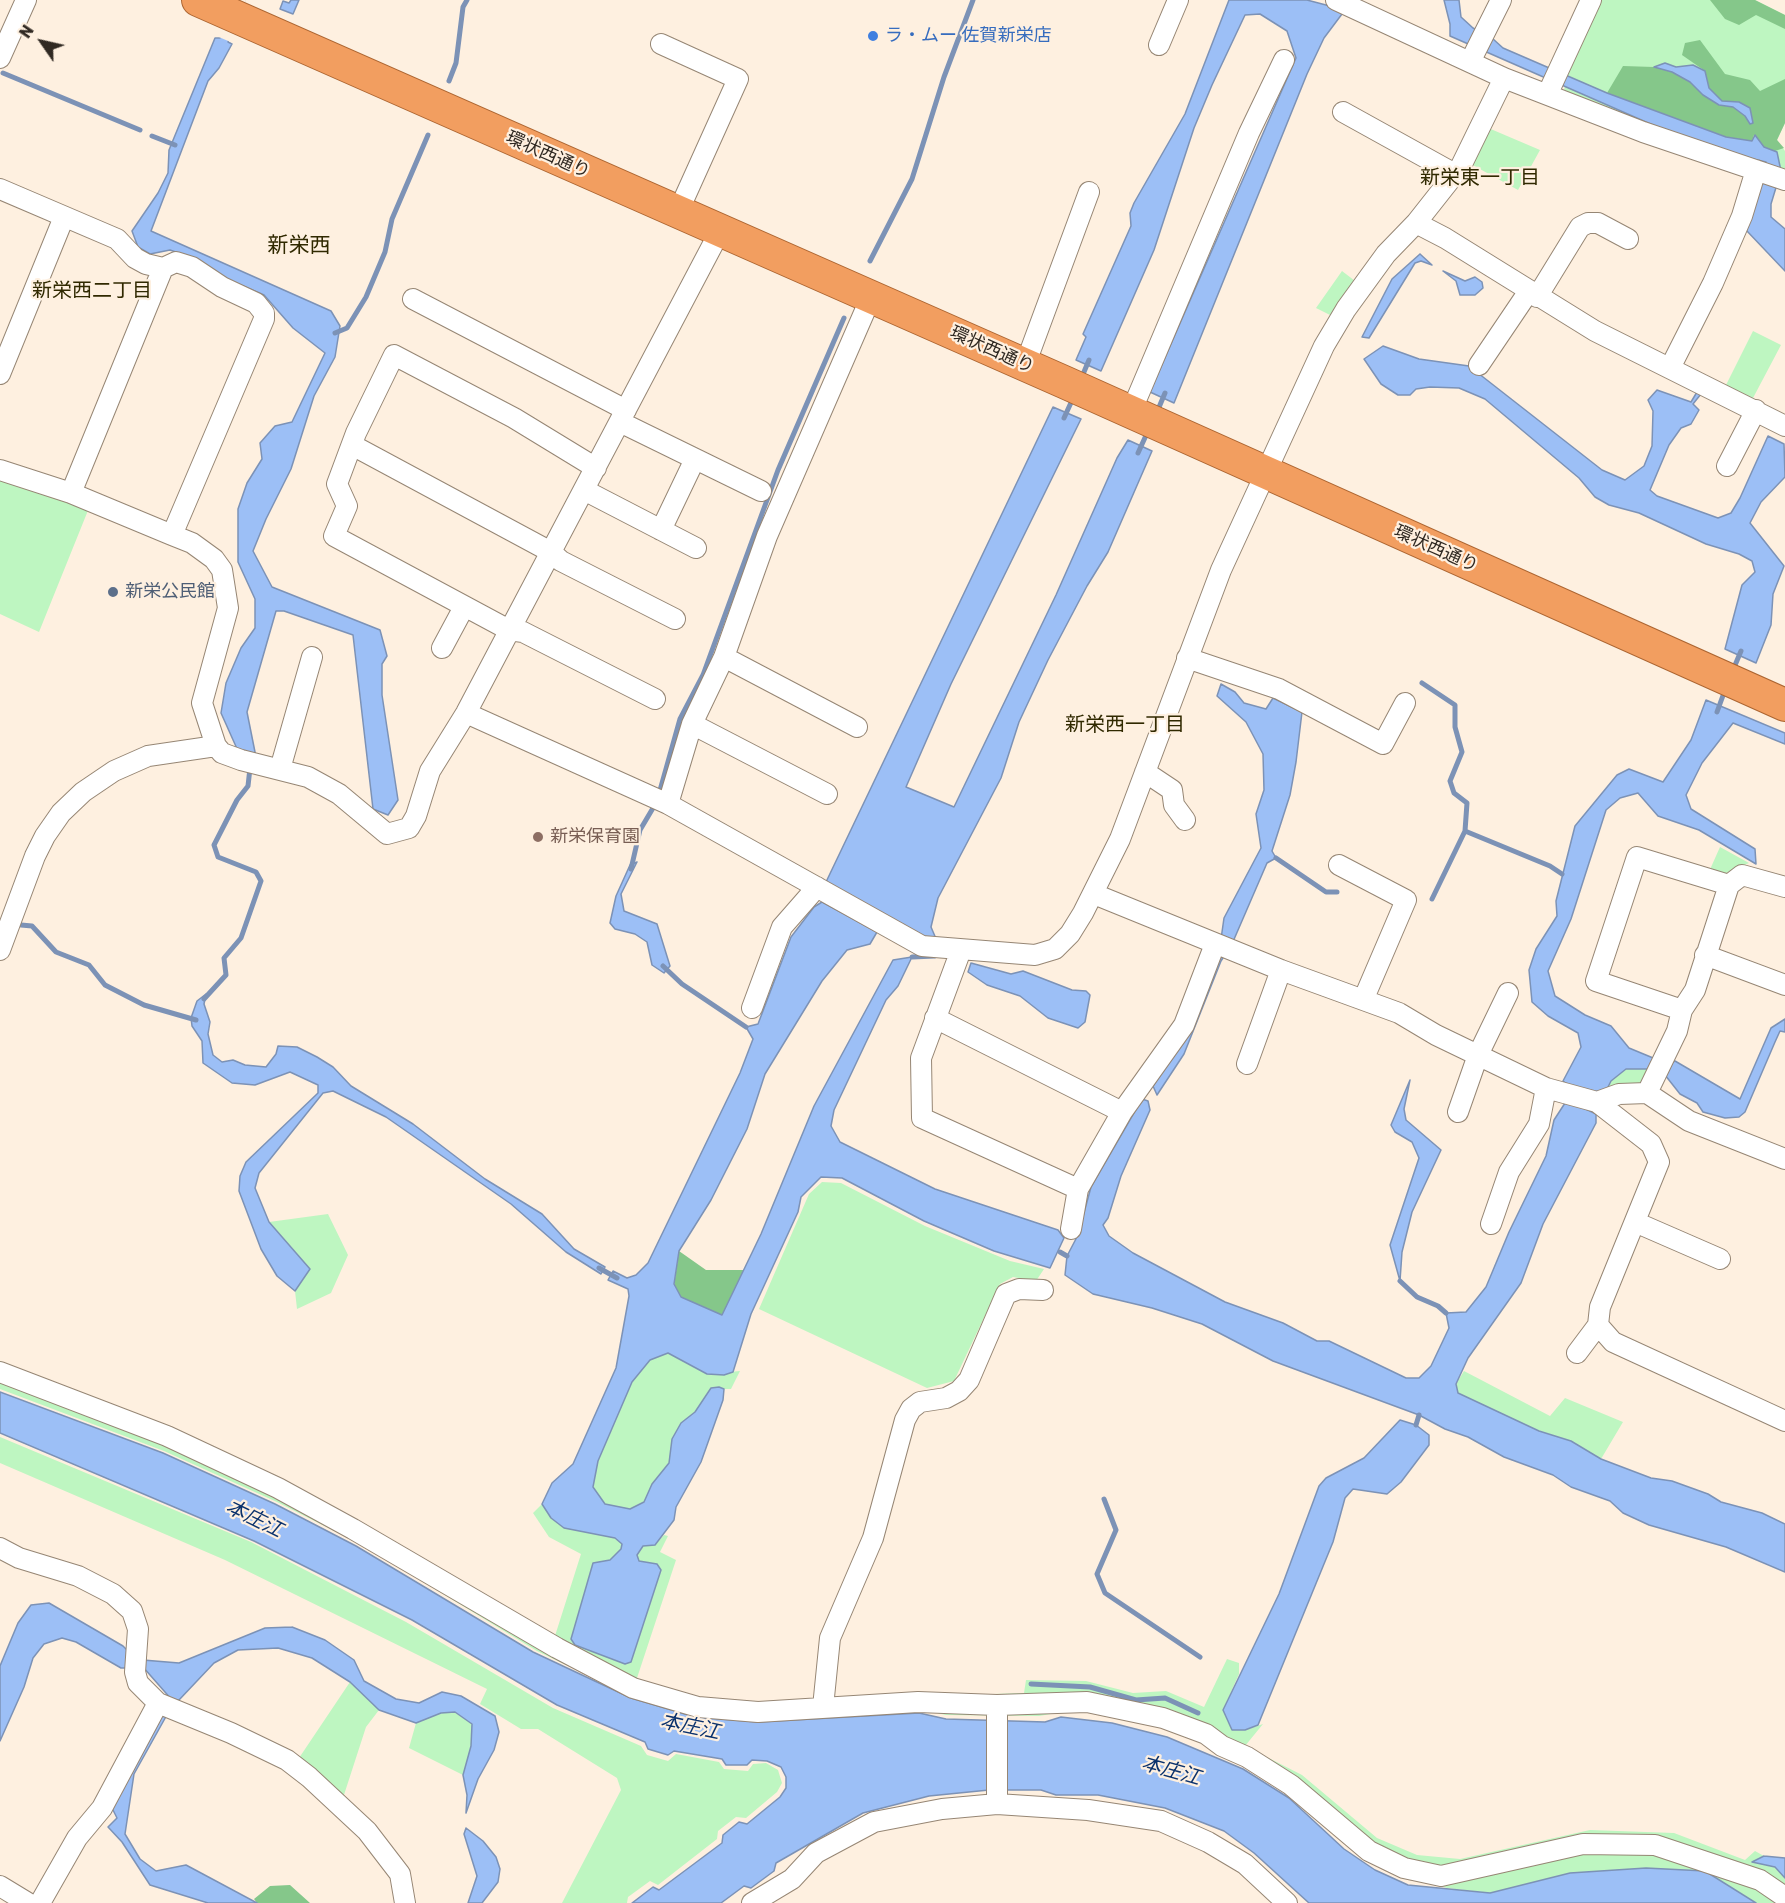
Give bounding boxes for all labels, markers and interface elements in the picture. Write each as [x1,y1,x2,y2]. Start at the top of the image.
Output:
north arrow [12,12,72,72]
text: N [16,22,38,42]
place label: ラ・ムー 佐賀新栄店 [885,25,1051,47]
marker: ラ・ムー 佐賀新栄店 [866,29,880,43]
street label: 環状西通り [502,127,594,183]
district label: 新栄東一丁目 [1420,166,1540,190]
district label: 新栄西 [268,233,330,259]
district label: 新栄西二丁目 [32,279,152,303]
street label: 環状西通り [946,322,1038,378]
street label: 環状西通り [1390,521,1482,577]
place label: 新栄公民館 [125,581,215,603]
marker: 新栄公民館 [106,585,120,599]
district label: 新栄西一丁目 [1065,713,1185,737]
place label: 新栄保育園 [550,826,640,848]
marker: 新栄保育園 [531,830,545,844]
water label: 本庄江 [222,1495,286,1543]
water label: 本庄江 [658,1709,722,1745]
water label: 本庄江 [1139,1751,1203,1791]

